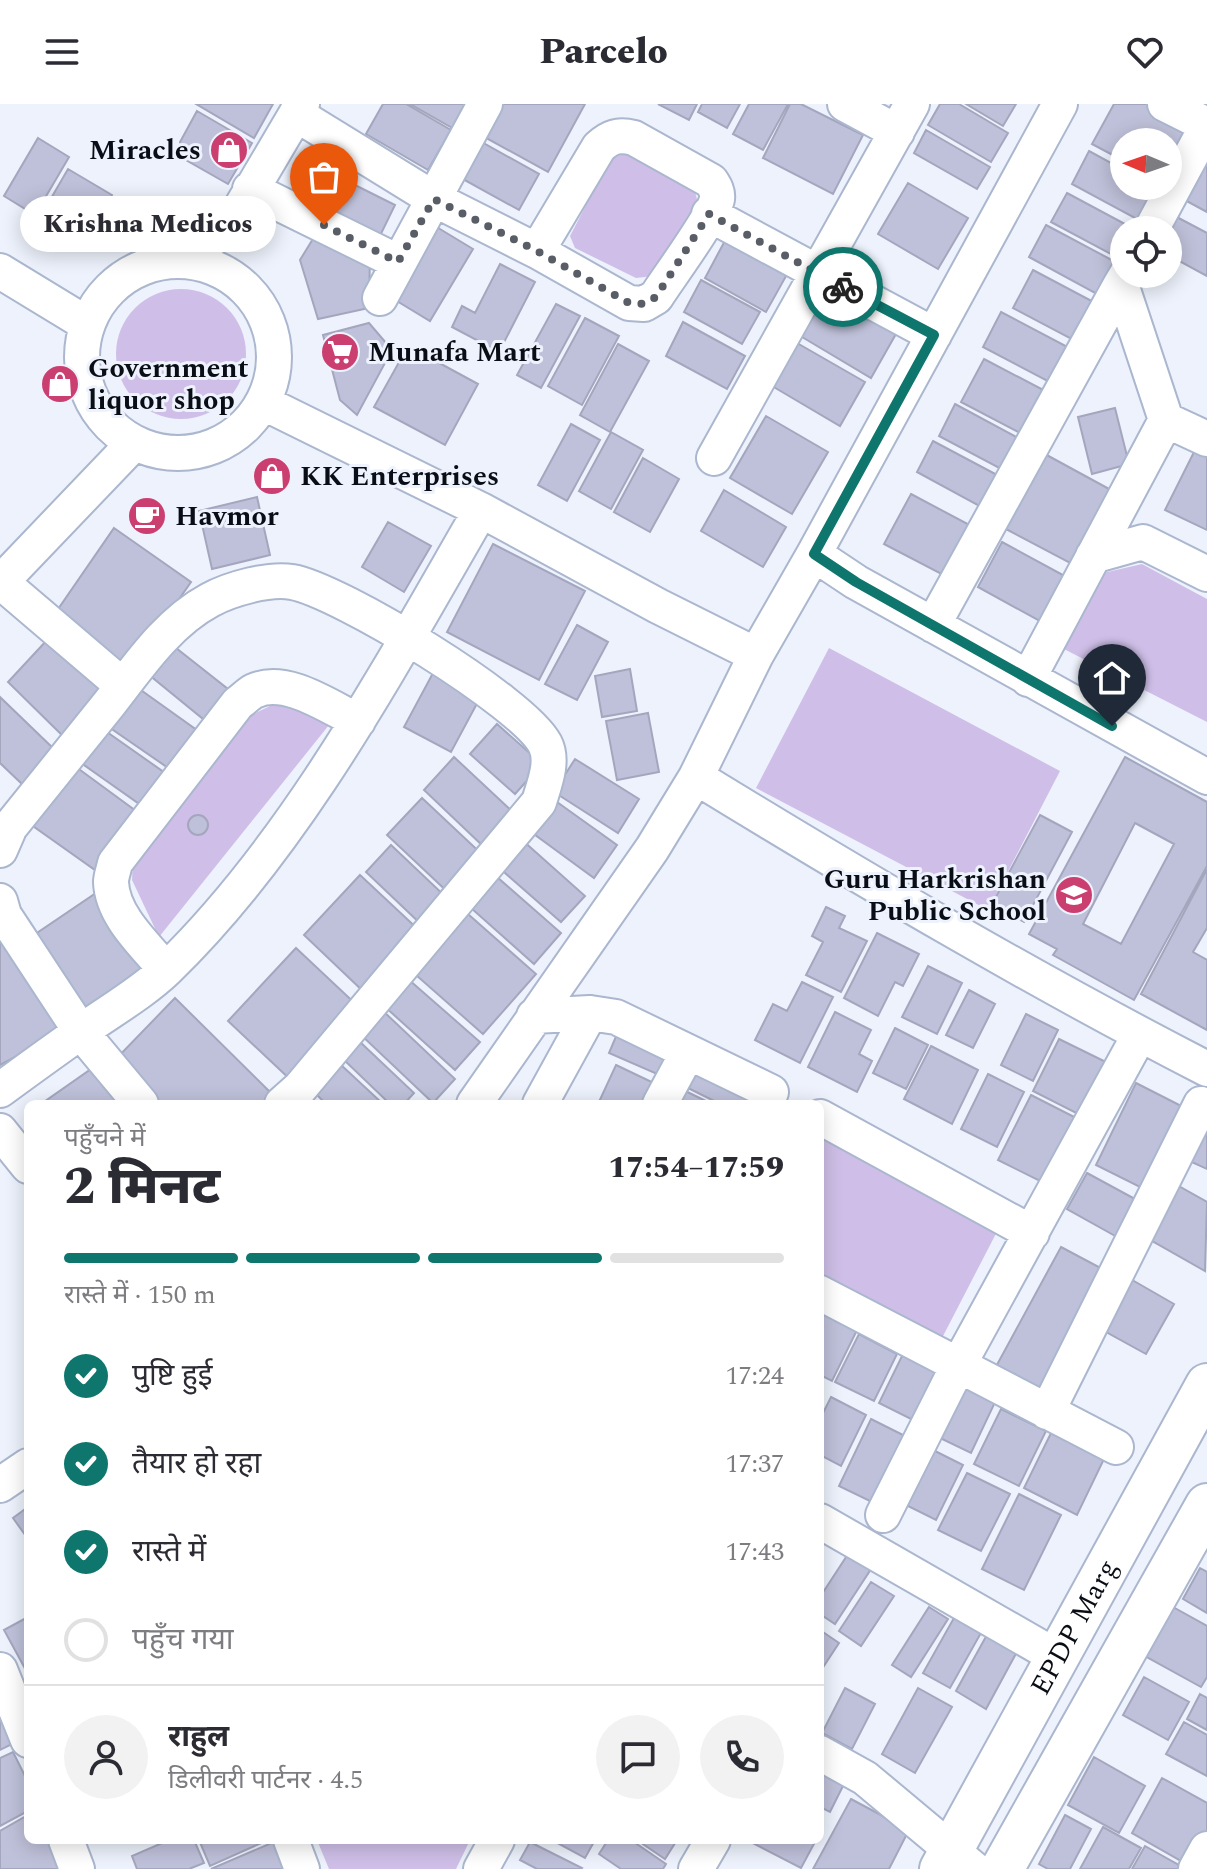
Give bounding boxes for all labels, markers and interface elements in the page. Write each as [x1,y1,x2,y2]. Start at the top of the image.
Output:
text: Parcelo [539,25,668,80]
icon: menu [40,30,84,74]
icon: heart [1123,30,1167,74]
north arrow [1110,128,1182,200]
map controls [1110,128,1182,288]
place label: Miracles [89,129,201,172]
shop icon: Miracles [208,129,250,171]
pin [290,143,358,225]
icon: bag [302,155,346,199]
callout: Krishna Medicos [20,197,276,253]
text: Krishna Medicos [43,204,253,244]
button: locate [1110,216,1182,288]
courier [803,247,883,327]
icon: bike [821,265,865,309]
supermarket icon: Munafa Mart [319,331,361,373]
place label: Munafa Mart [368,331,541,374]
place label: Government liquor shop [88,347,249,422]
shop icon: Government liquor shop [39,363,81,405]
shop icon: KK Enterprises [251,455,293,497]
place label: KK Enterprises [300,455,499,498]
cafe icon: Havmor [126,495,168,537]
place label: Havmor [175,495,279,538]
pin [1078,644,1146,726]
icon: home [1090,656,1134,700]
place label: Guru Harkrishan Public School [824,858,1046,933]
school or university icon: Guru Harkrishan Public School [1053,874,1095,916]
text: पहुँचने में [64,1118,146,1158]
text: 17:54–17:59 [608,1145,784,1191]
text: 2 मिनट [64,1148,220,1227]
text: रास्ते में · 150 m [64,1275,216,1315]
text: पुष्टि हुई [132,1353,213,1399]
icon: check [64,1354,108,1398]
text: 17:24 [725,1356,784,1396]
text: तैयार हो रहा [132,1441,261,1487]
icon: check [64,1442,108,1486]
text: 17:37 [725,1444,784,1484]
text: रास्ते में [132,1529,206,1575]
icon: check [64,1530,108,1574]
text: 17:43 [725,1532,784,1572]
street label: EPDP Marg [1019,1551,1129,1703]
text: पहुँच गया [132,1617,234,1663]
text: राहुल [168,1714,229,1760]
button: person [64,1715,148,1799]
button: chat [596,1715,680,1799]
button: phone [700,1715,784,1799]
text: डिलीवरी पार्टनर · 4.5 [168,1760,363,1800]

